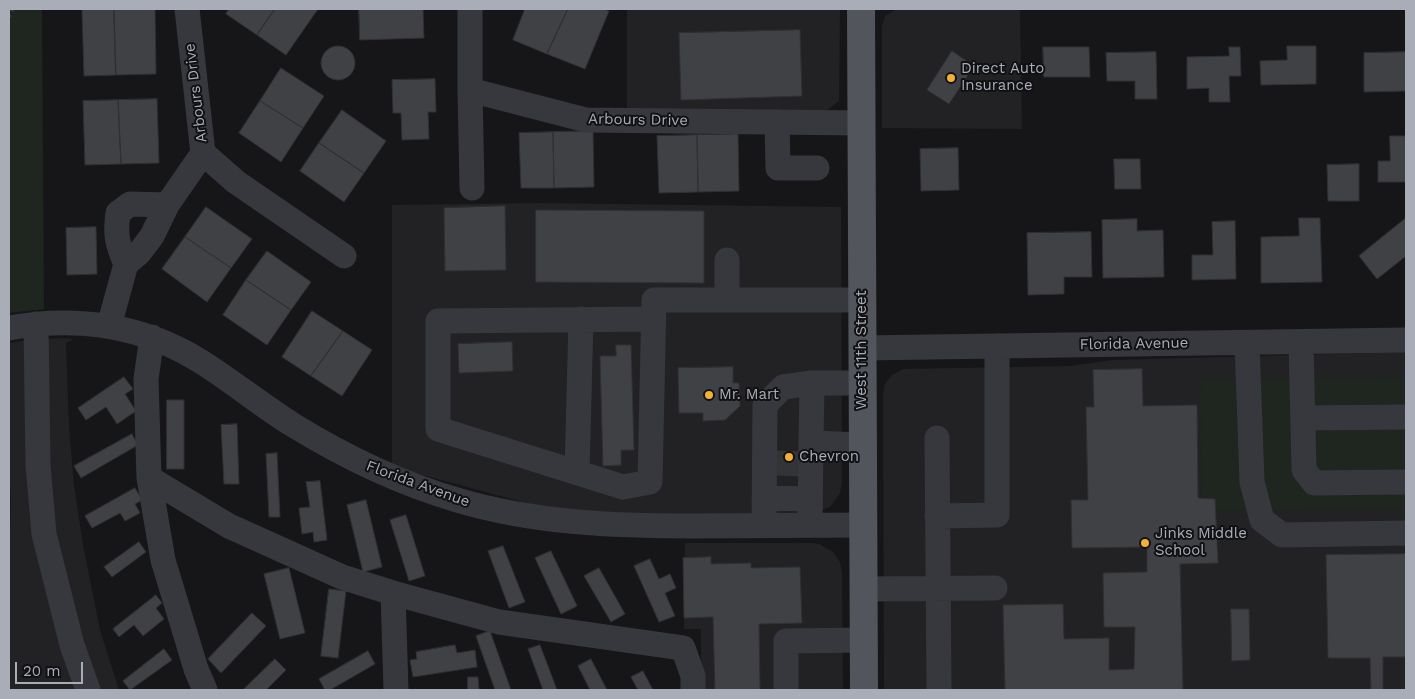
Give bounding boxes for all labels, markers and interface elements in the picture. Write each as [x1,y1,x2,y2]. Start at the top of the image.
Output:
street label: Arbours Drive [181,42,211,144]
place label: Direct Auto Insurance [961,60,1044,95]
marker: Direct Auto Insurance [945,72,957,84]
street label: Arbours Drive [588,110,688,130]
street label: West 11th Street [853,290,871,410]
street label: Florida Avenue [1079,334,1189,354]
place label: Mr. Mart [719,386,779,404]
marker: Mr. Mart [703,389,715,401]
place label: Chevron [799,448,859,466]
marker: Chevron [783,451,795,463]
street label: Florida Avenue [364,457,472,511]
place label: Jinks Middle School [1155,525,1247,560]
marker: Jinks Middle School [1139,537,1151,549]
scale bar [18,652,85,684]
text: 20 m [23,662,61,680]

